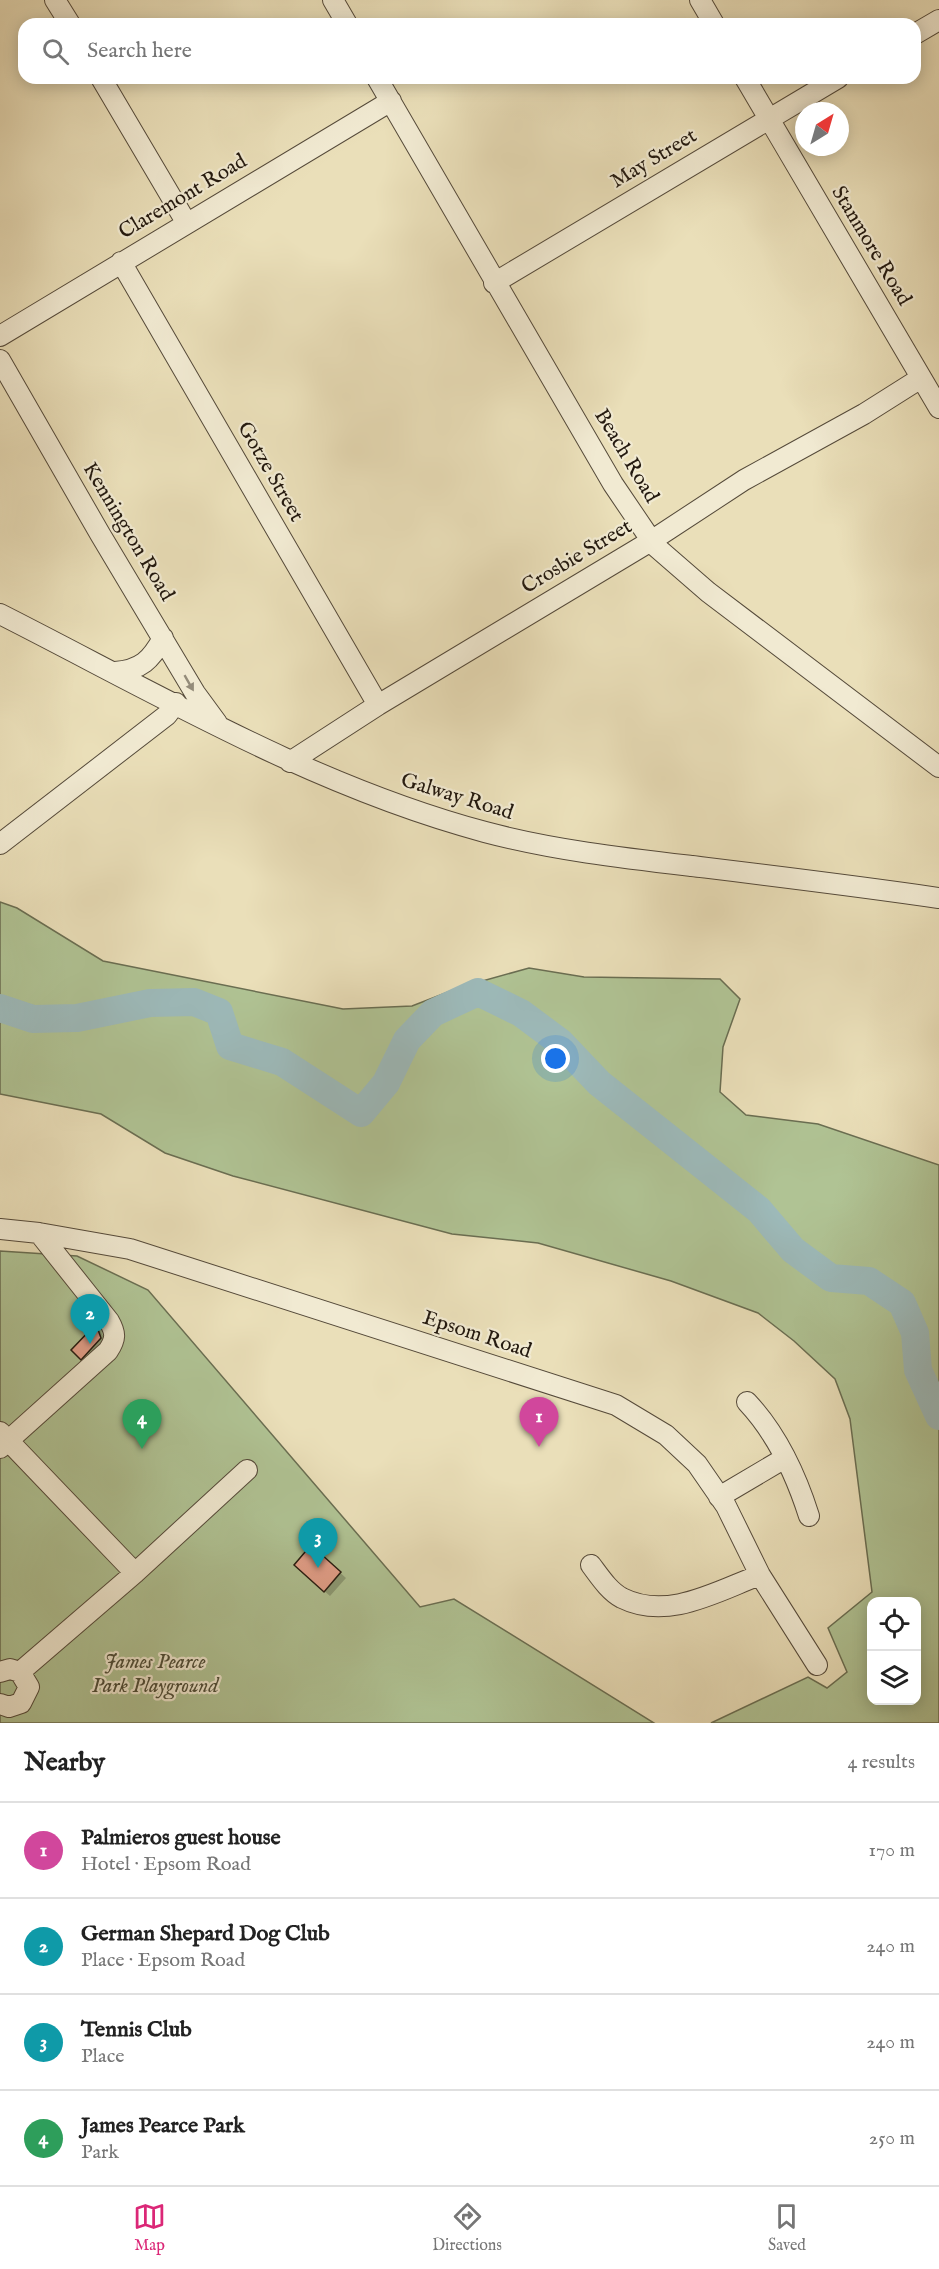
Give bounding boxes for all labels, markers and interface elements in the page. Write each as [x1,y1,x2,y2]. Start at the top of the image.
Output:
search box [18,18,921,84]
icon: search [39,35,72,68]
text: Search here [87,37,192,65]
north arrow [795,102,849,156]
street label: May Street [606,123,702,195]
street label: Claremont Road [114,148,253,246]
street label: Stanmore Road [825,181,918,312]
street label: Beach Road [587,404,665,509]
street label: Gotze Street [230,417,310,527]
street label: Kennington Road [76,458,180,607]
street label: Crosbie Street [517,513,637,601]
one-way arrow [184,674,194,691]
street label: Galway Road [398,767,517,827]
your location [541,1044,570,1073]
pin: 2 [70,1294,110,1344]
street label: Epsom Road [419,1305,536,1366]
pin: 1 [520,1398,558,1447]
pin: 4 [122,1400,162,1449]
pin: 3 [298,1518,338,1568]
map controls [867,1597,921,1705]
button: locate [867,1597,921,1651]
park label: James Pearce Park Playground [92,1649,220,1700]
button: layers [867,1651,921,1705]
text: Nearby [24,1746,105,1779]
text: 4 results [848,1750,915,1775]
text: Palmieros guest house [81,1824,281,1852]
text: 1 [40,1838,47,1863]
text: 170 m [869,1838,915,1863]
text: Hotel · Epsom Road [81,1852,251,1877]
text: German Shepard Dog Club [81,1920,330,1948]
text: 2 [39,1934,48,1959]
text: 240 m [866,1934,915,1959]
text: Place · Epsom Road [81,1948,245,1973]
text: Tennis Club [81,2016,192,2044]
text: 3 [40,2030,47,2055]
text: 240 m [866,2030,915,2055]
text: Place [81,2044,124,2069]
text: James Pearce Park [81,2112,245,2140]
text: 4 [39,2126,48,2151]
text: 250 m [869,2126,915,2151]
text: Park [81,2140,119,2165]
tab: Map [133,2200,166,2256]
tab: Directions [432,2200,502,2256]
tab: Saved [768,2200,806,2256]

